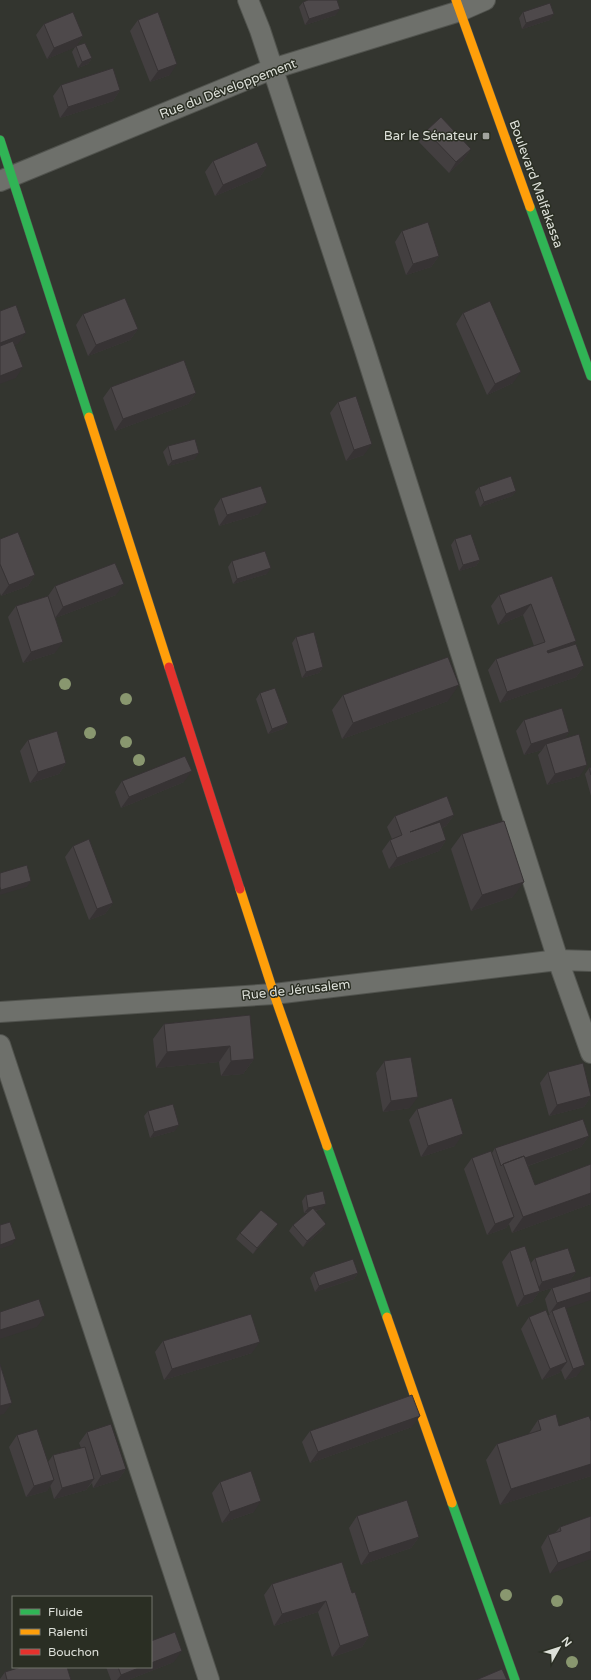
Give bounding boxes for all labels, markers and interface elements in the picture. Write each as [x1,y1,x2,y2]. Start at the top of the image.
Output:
street label: Rue du Développement [157,55,299,123]
street label: Boulevard Malfakassa [505,118,567,250]
place label: Bar le Sénateur [384,128,478,144]
marker: Bar le Sénateur [481,131,491,141]
street label: Rue de Jérusalem [241,976,351,1004]
legend [12,1596,152,1668]
text: Fluide [48,1605,83,1619]
text: Ralenti [48,1625,88,1639]
north arrow [539,1628,579,1668]
text: N [559,1634,574,1650]
text: Bouchon [48,1645,99,1659]

